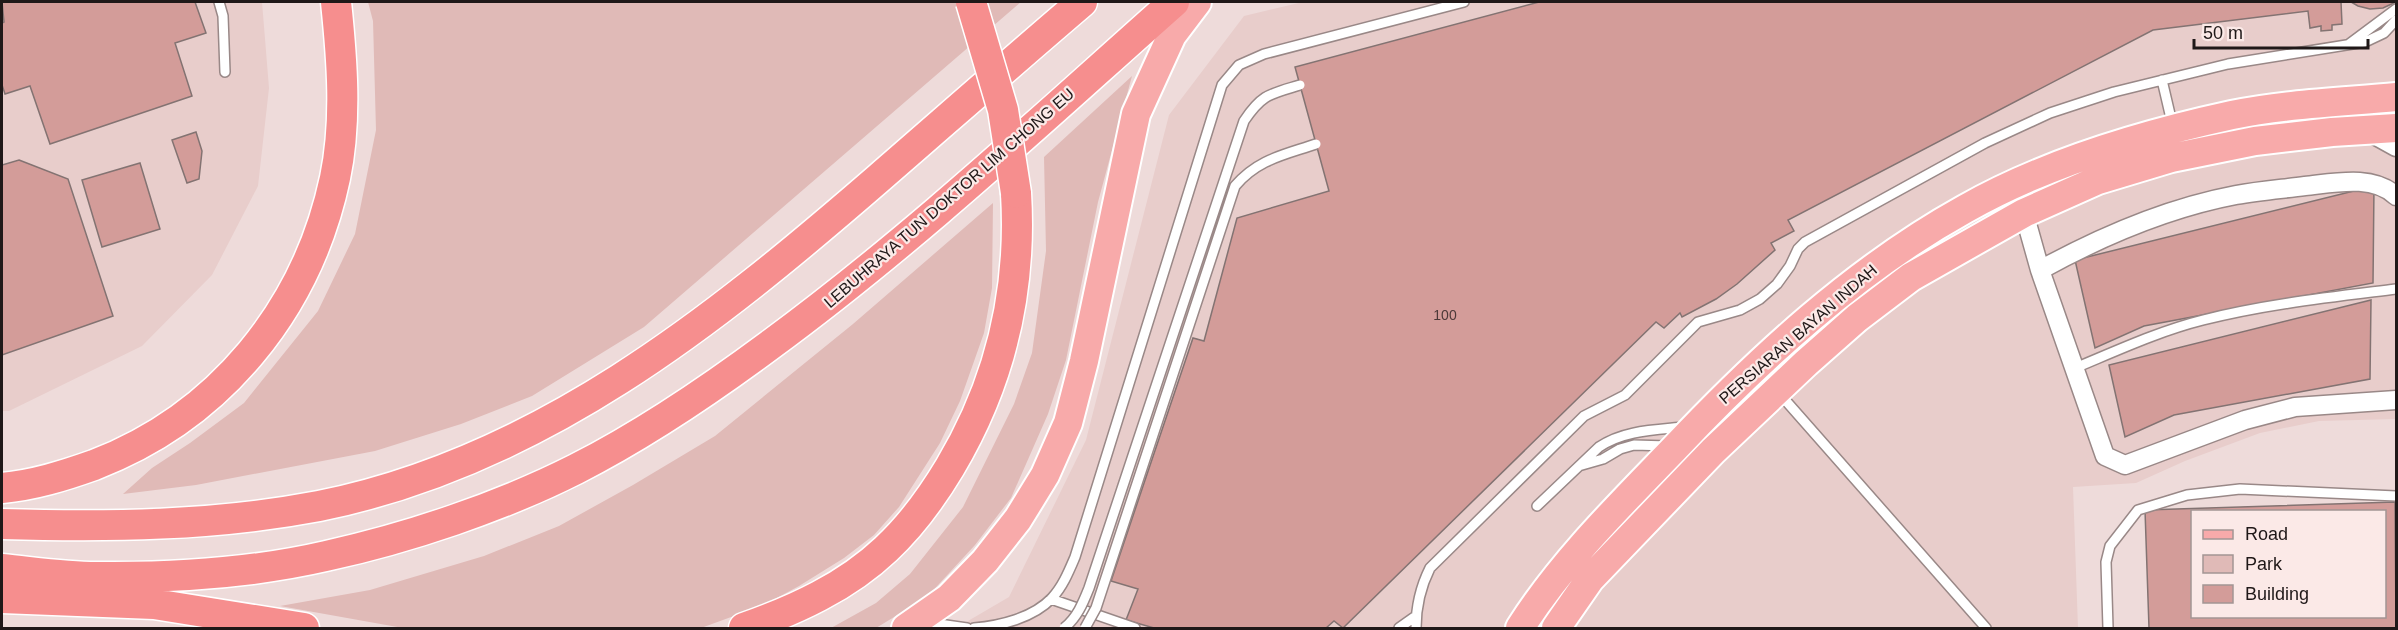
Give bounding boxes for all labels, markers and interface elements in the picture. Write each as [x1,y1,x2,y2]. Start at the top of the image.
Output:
scale bar [2194,12,2368,50]
text: 50 m [2203,23,2243,43]
street label: LEBUHRAYA TUN DOKTOR LIM CHONG EU [821,85,1077,311]
street label: PERSIARAN BAYAN INDAH [1716,261,1880,407]
house number: 100 [1433,307,1457,323]
legend [2191,510,2386,618]
text: Road [2245,524,2288,544]
text: Park [2245,554,2283,574]
text: Building [2245,584,2309,604]

